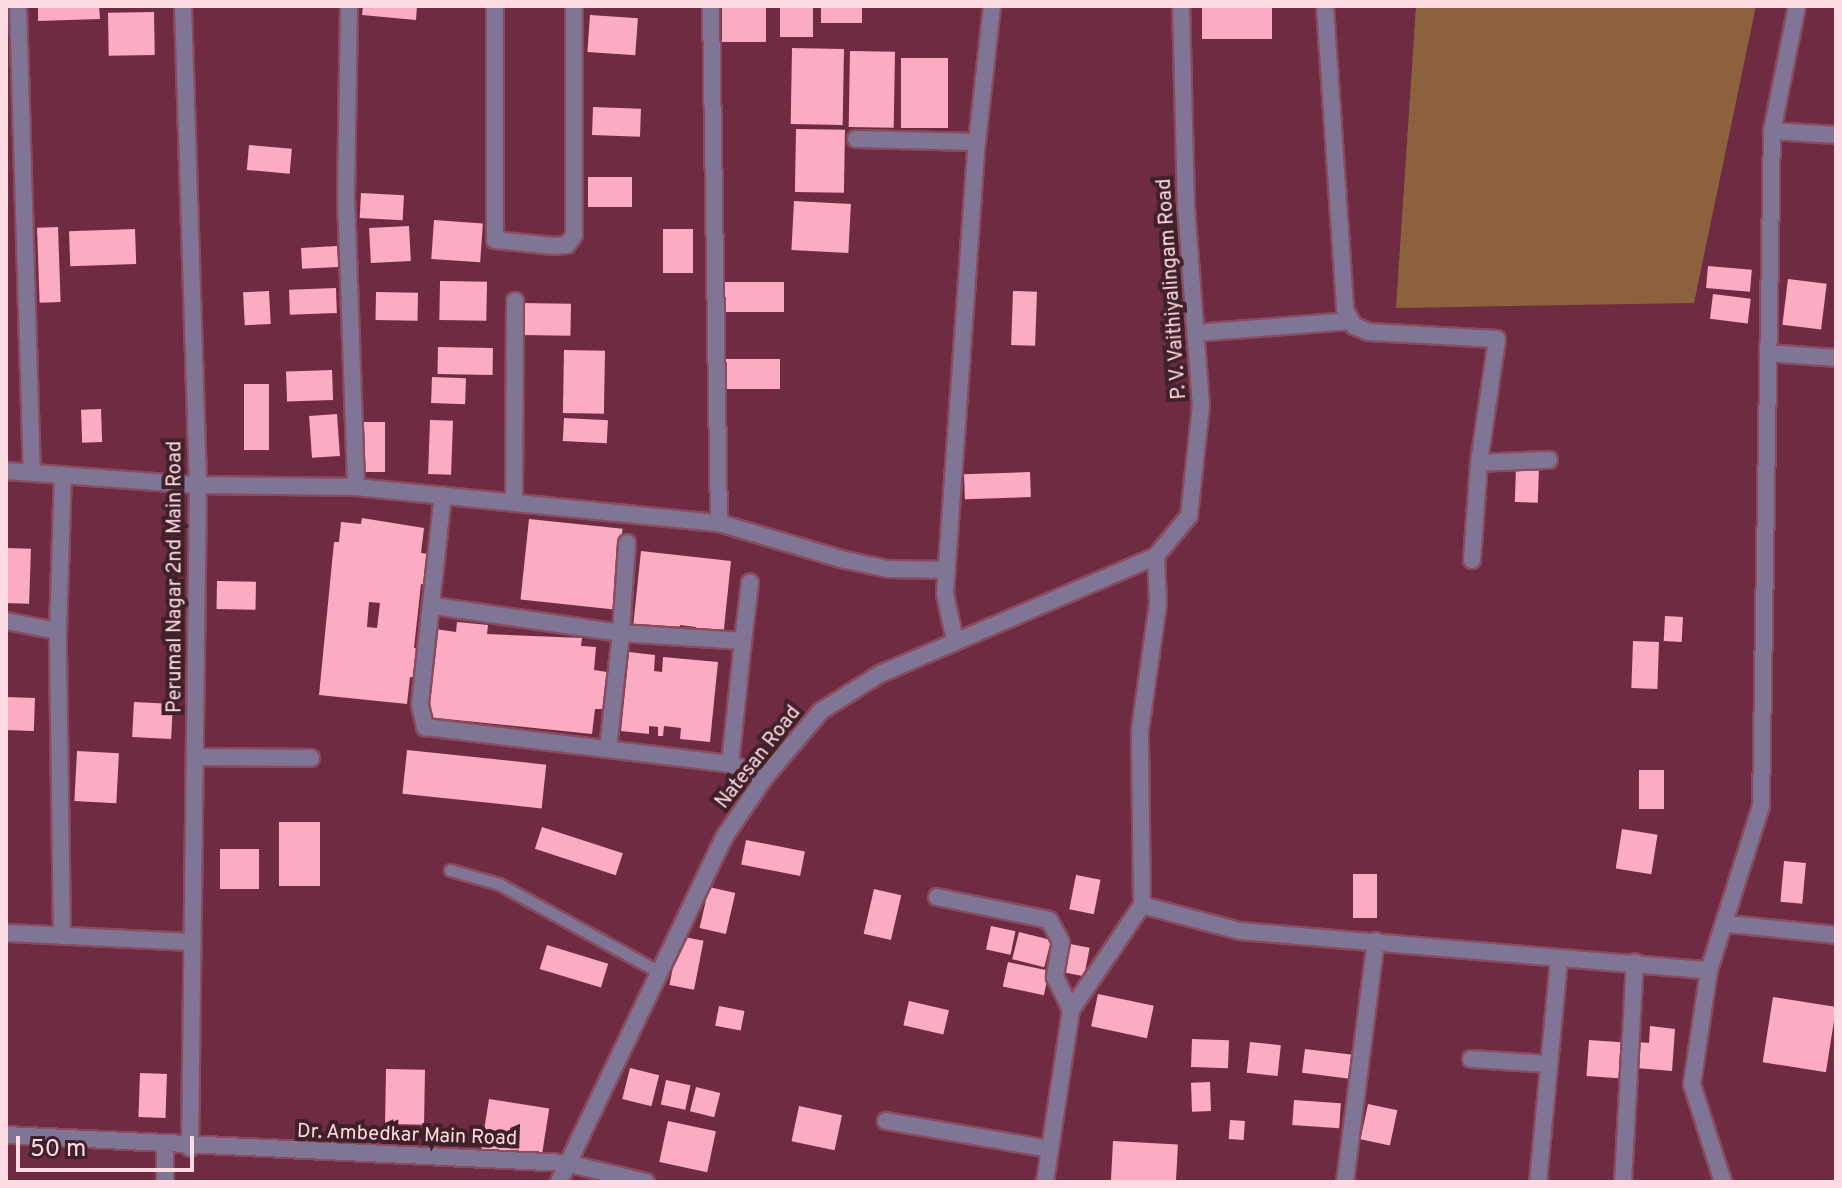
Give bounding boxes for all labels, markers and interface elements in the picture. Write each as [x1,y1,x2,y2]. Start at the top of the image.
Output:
street label: P. V. Vaithiyalingam Road [1153,177,1193,401]
street label: Perumal Nagar 2nd Main Road [164,441,188,713]
street label: Natesan Road [711,702,807,814]
scale bar [20,1120,198,1170]
street label: Dr. Ambedkar Main Road [296,1120,518,1152]
text: 50 m [30,1135,86,1165]

